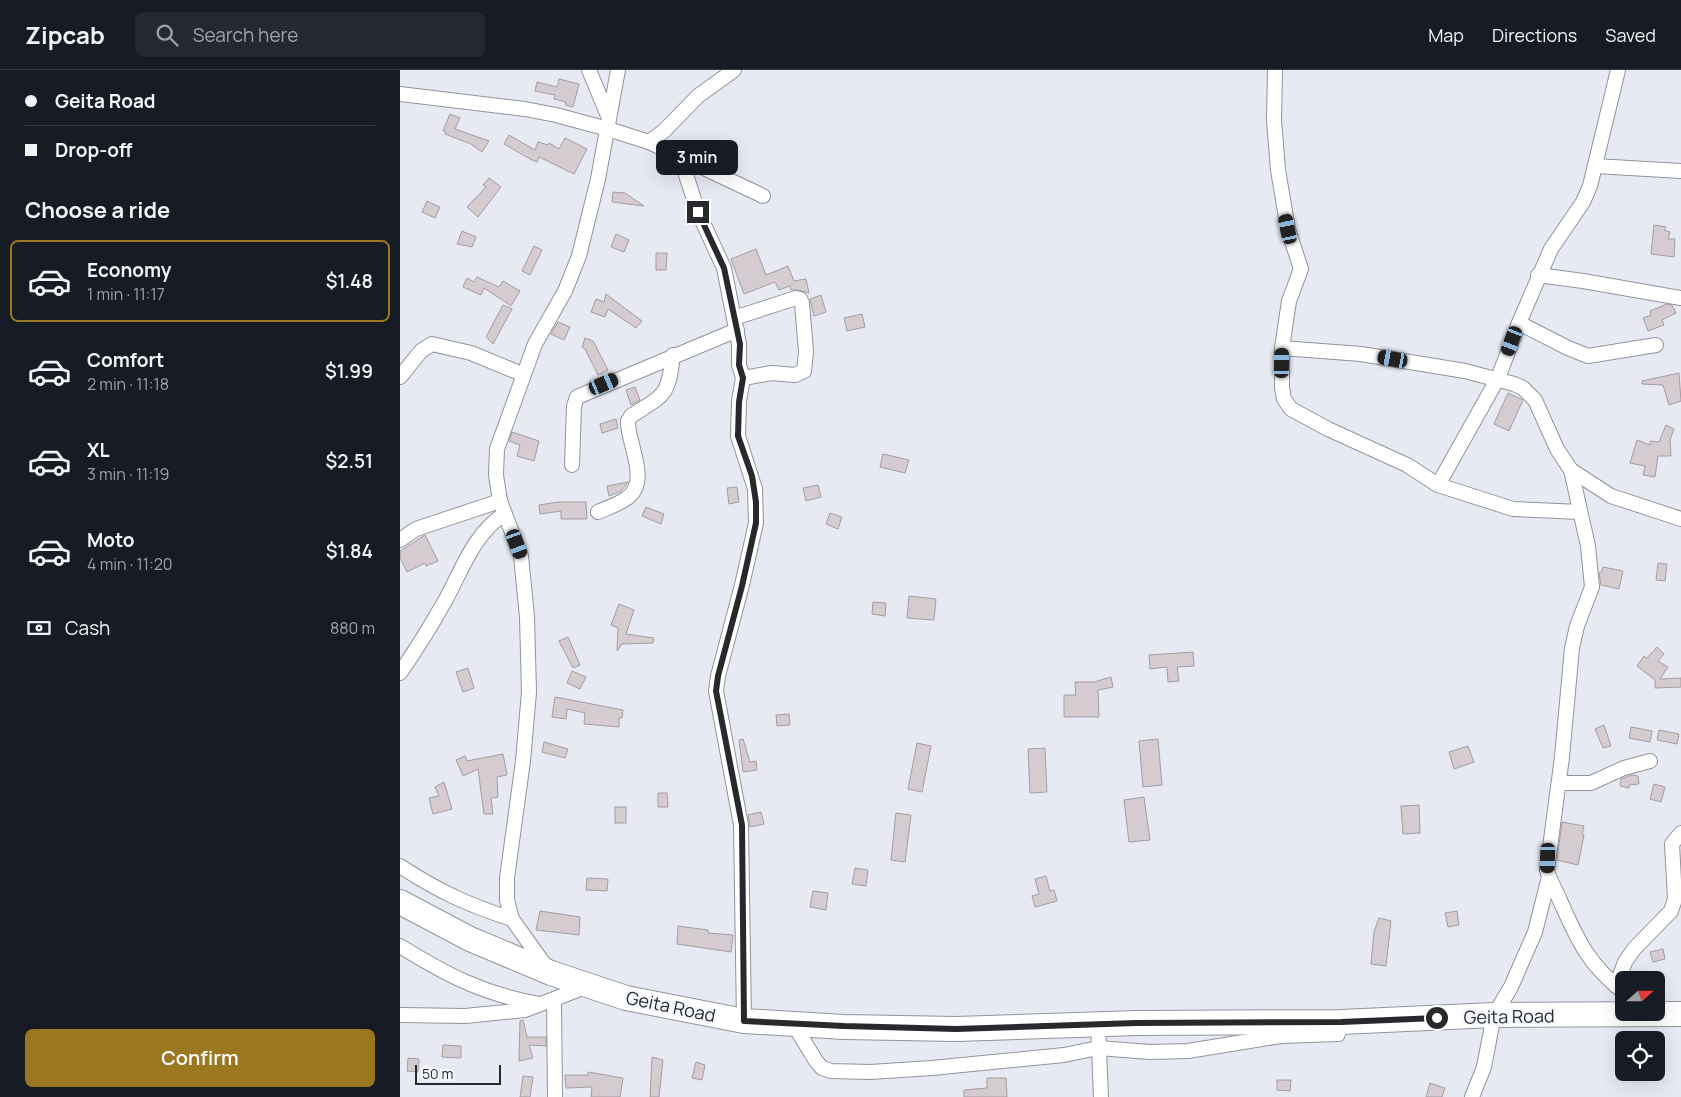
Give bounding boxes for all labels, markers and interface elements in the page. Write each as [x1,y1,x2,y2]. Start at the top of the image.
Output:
search box [135,12,485,57]
text: Zipcab [25,18,105,51]
icon: search [153,21,181,49]
text: Search here [193,22,298,48]
text: Map [1428,23,1464,47]
text: Directions [1492,23,1577,47]
text: Saved [1605,23,1656,47]
text: Geita Road [55,88,156,114]
text: Drop-off [55,137,132,163]
callout: 3 min [657,140,739,174]
text: 3 min [677,146,717,168]
text: Choose a ride [25,195,170,225]
route end [687,201,709,223]
car [1277,213,1298,245]
text: Economy [87,257,171,283]
icon: car [27,259,72,304]
text: $1.48 [326,268,373,294]
text: 1 min · 11:17 [87,283,165,305]
car [1499,324,1524,358]
text: Comfort [87,347,164,373]
car [1274,348,1289,378]
icon: car [27,349,72,394]
car [1376,349,1409,369]
text: $1.99 [325,358,373,384]
car [587,371,620,397]
text: 2 min · 11:18 [87,373,169,395]
text: XL [87,437,110,463]
icon: car [27,439,72,484]
text: $2.51 [326,448,373,474]
text: 3 min · 11:19 [87,463,169,485]
text: Moto [87,527,134,553]
car [504,527,529,561]
icon: car [27,529,72,574]
text: $1.84 [326,538,373,564]
text: 4 min · 11:20 [87,553,173,575]
icon: cash [25,614,53,642]
text: Cash [65,615,110,641]
text: 880 m [330,617,375,639]
car [1539,843,1556,873]
north arrow [1615,971,1665,1021]
map controls [1615,971,1665,1081]
street label: Geita Road [624,985,718,1027]
street label: Geita Road [1463,1003,1555,1029]
route start [1426,1007,1448,1029]
button: Confirm [25,1029,375,1087]
button: locate [1615,1031,1665,1081]
scale bar [415,1062,501,1085]
text: 50 m [422,1064,453,1083]

